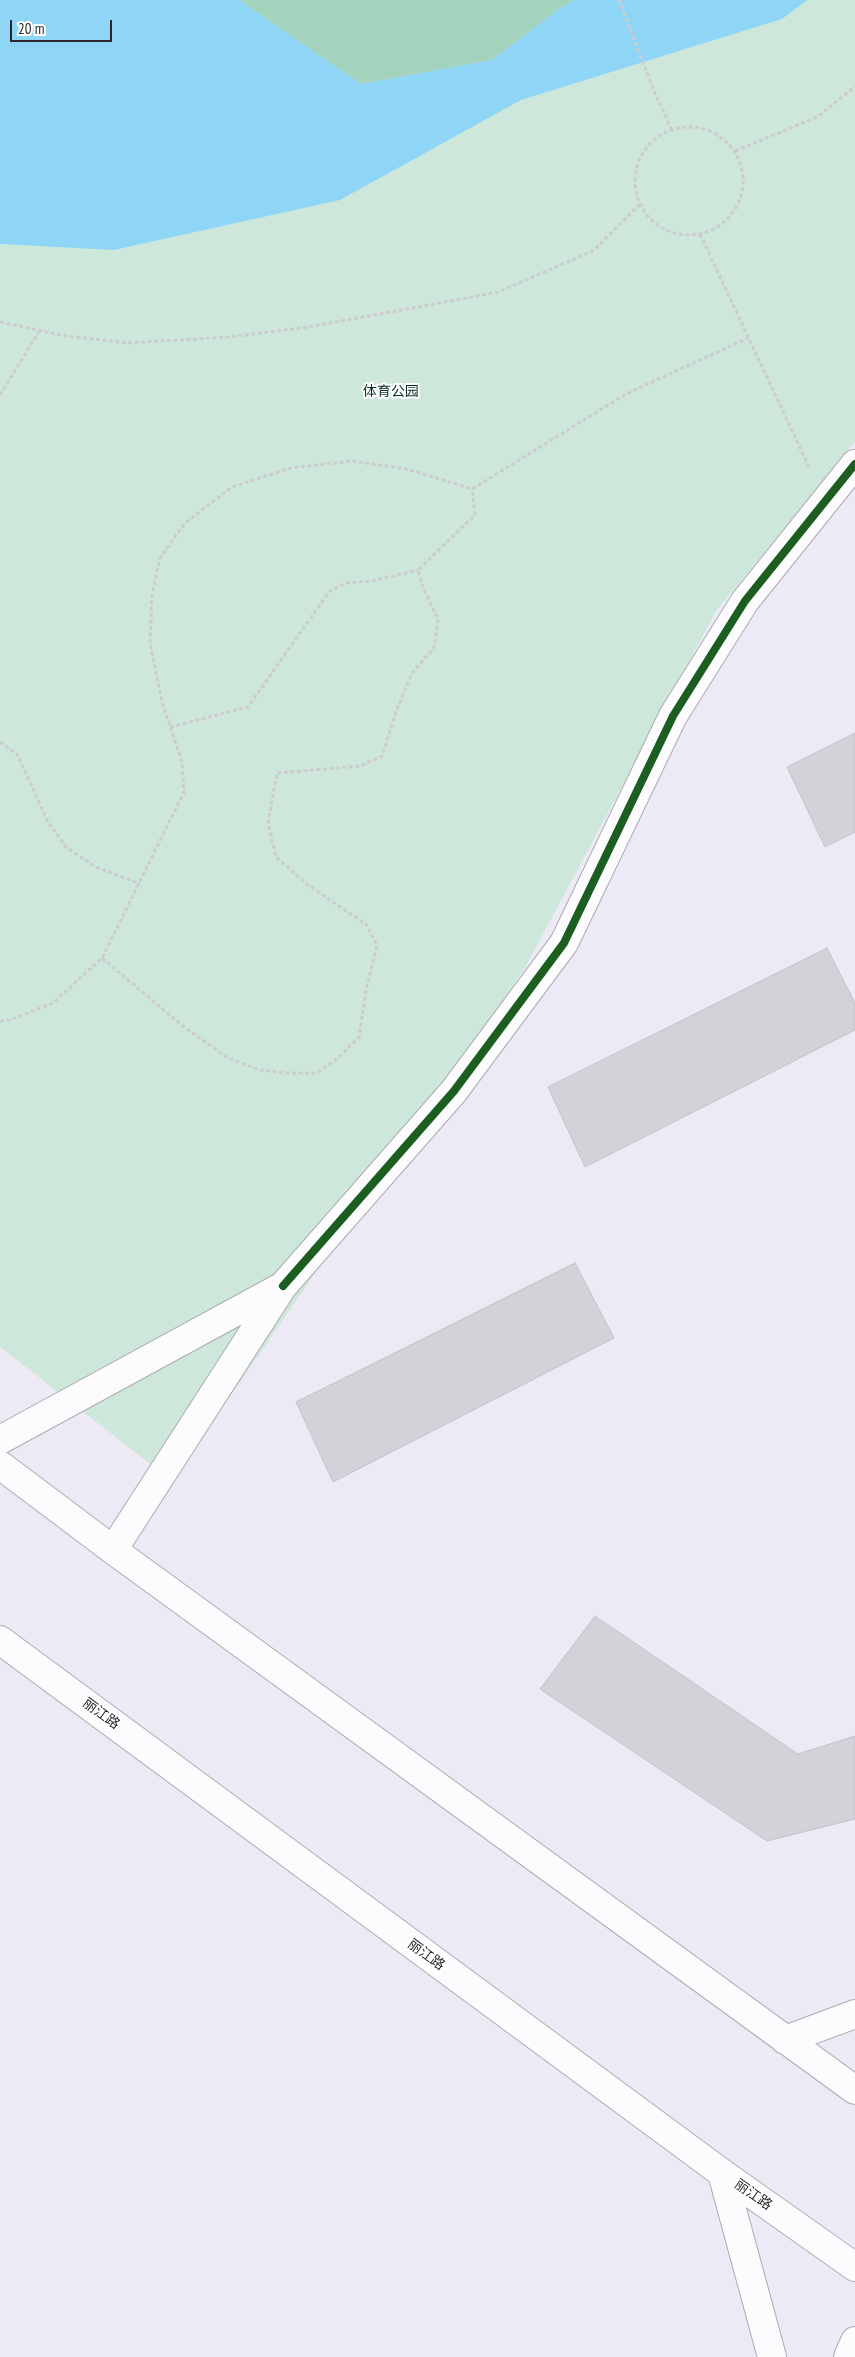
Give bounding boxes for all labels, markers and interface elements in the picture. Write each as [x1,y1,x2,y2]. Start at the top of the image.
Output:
scale bar [12,10,115,42]
text: 20 m [18,19,44,38]
park label: 体育公园 [363,384,419,400]
street label: 丽江路 [79,1695,123,1733]
street label: 丽江路 [404,1936,448,1974]
street label: 丽江路 [731,2176,775,2214]

